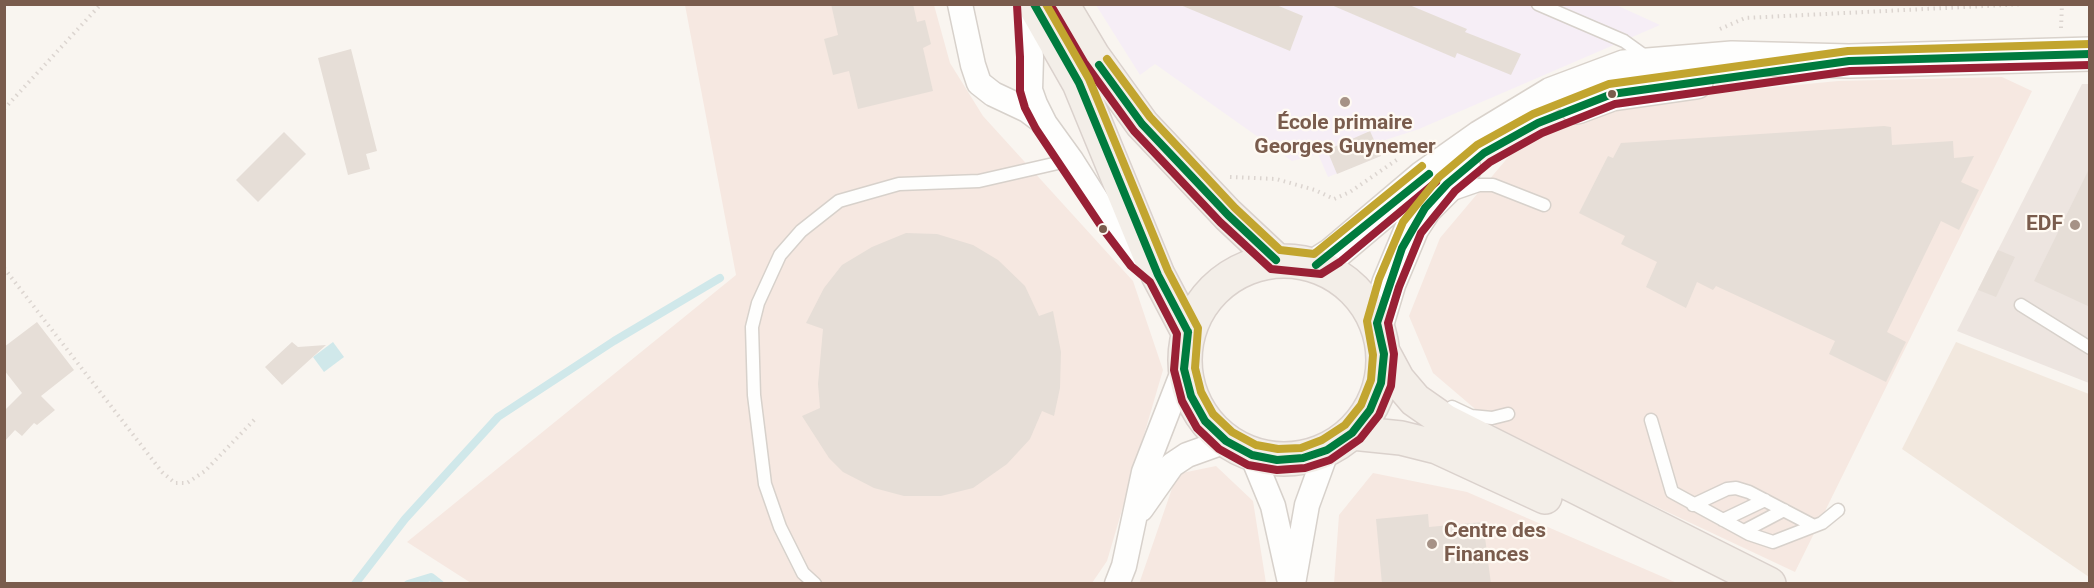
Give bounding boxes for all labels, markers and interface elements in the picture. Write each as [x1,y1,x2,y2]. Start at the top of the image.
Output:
unlabelled marker [1606,88,1618,100]
marker: École primaire Georges Guynemer [1338,95,1352,109]
place label: École primaire Georges Guynemer [1254,111,1436,161]
place label: EDF [2026,212,2063,238]
marker: EDF [2068,218,2082,232]
unlabelled marker [1097,223,1109,235]
place label: Centre des Finances [1444,519,1546,569]
marker: Centre des Finances [1425,537,1439,551]

